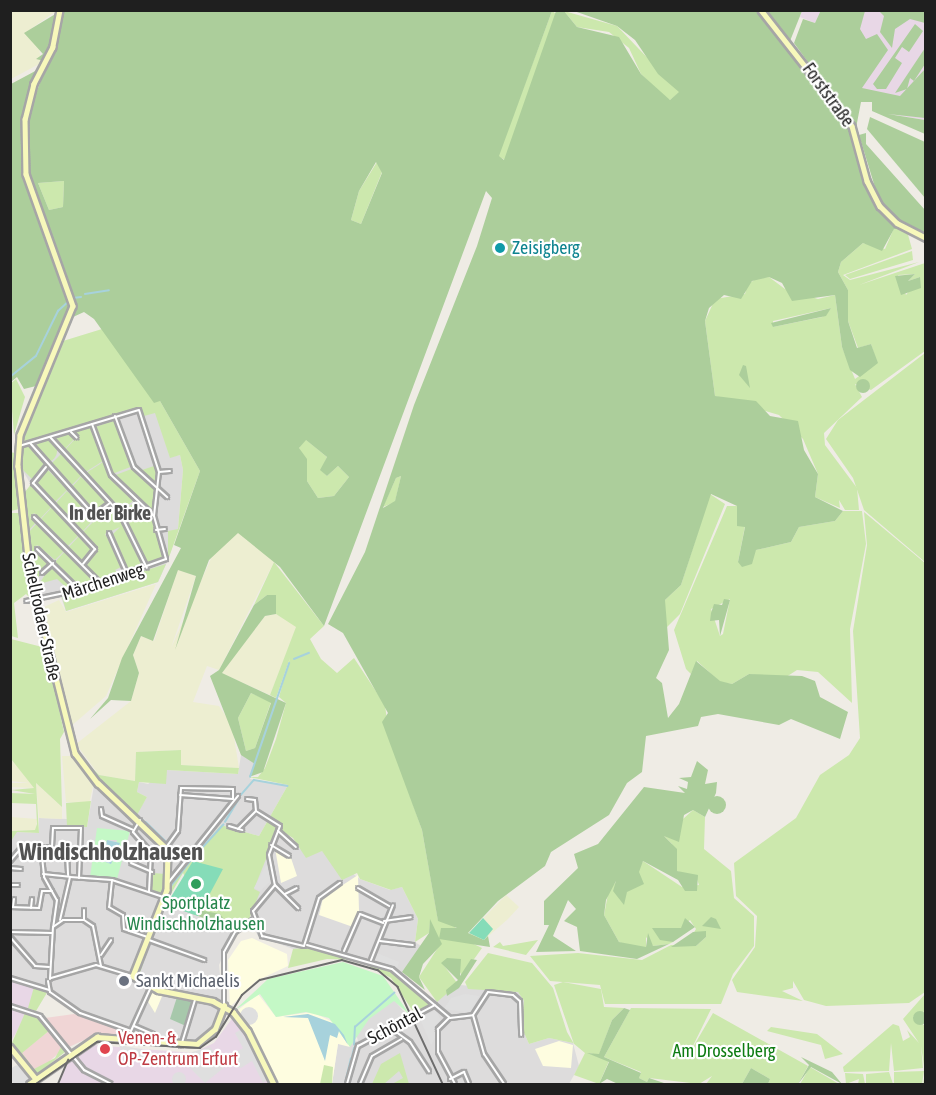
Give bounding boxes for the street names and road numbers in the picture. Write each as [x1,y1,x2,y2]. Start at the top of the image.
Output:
street label: Forststraße [798,59,858,131]
street label: Schellrodaer Straße [17,551,65,683]
street label: Märchenweg [59,559,147,605]
street label: Schöntal [364,1003,426,1049]

